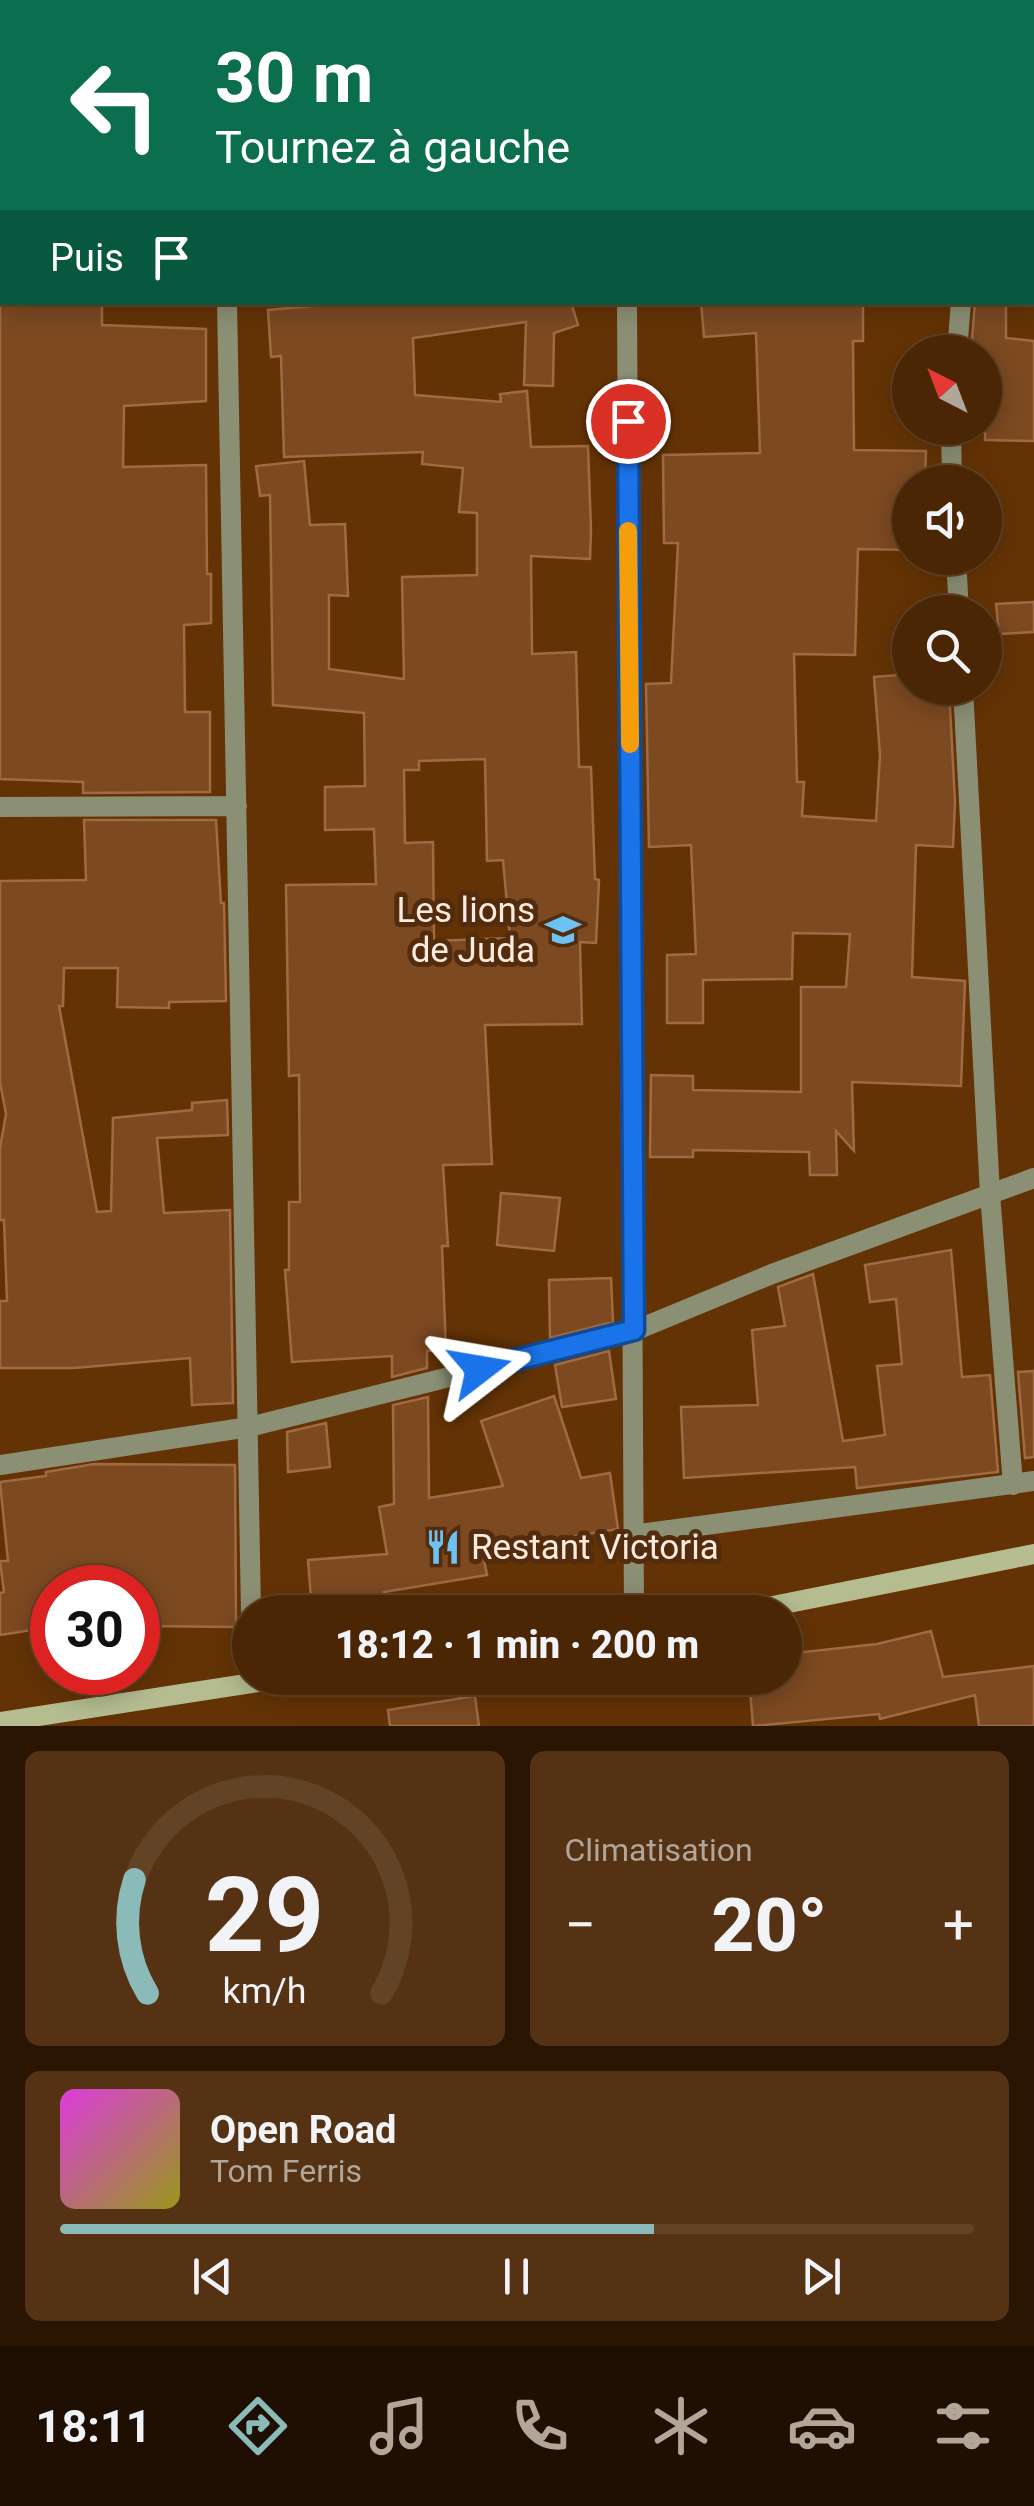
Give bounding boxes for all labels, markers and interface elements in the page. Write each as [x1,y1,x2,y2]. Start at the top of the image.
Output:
text: 30 m [215,37,373,119]
icon: left [50,40,180,170]
text: Tournez à gauche [215,121,570,174]
icon: arrive [144,230,199,285]
text: Puis [50,236,124,280]
north arrow [892,335,1002,445]
map controls [892,335,1002,705]
pin [586,379,671,464]
icon: arrive [601,394,656,449]
button: sound [892,465,1002,575]
button: search [892,595,1002,705]
place label: Les lions de Juda [396,890,535,971]
school or university icon: Les lions de Juda [544,911,582,949]
position arrow [428,1317,532,1421]
place label: Restant Victoria [471,1527,719,1568]
restaurant icon: Restant Victoria [424,1528,462,1566]
speed limit sign: 30 [30,1565,160,1695]
text: 18:12 · 1 min · 200 m [335,1623,699,1667]
text: Climatisation [565,1831,753,1869]
text: 29 [205,1855,324,1976]
text: 20° [711,1881,827,1969]
text: − [565,1893,596,1957]
text: + [943,1893,974,1957]
text: km/h [223,1970,307,2012]
text: Open Road [210,2108,396,2152]
text: Tom Ferris [210,2152,362,2190]
icon: previous [185,2249,240,2304]
icon: pause [489,2249,544,2304]
icon: next [794,2249,849,2304]
icon: directions [223,2391,293,2461]
icon: music [364,2391,434,2461]
icon: phone [505,2391,575,2461]
icon: climate [646,2391,716,2461]
icon: car [787,2391,857,2461]
icon: filters [928,2391,998,2461]
text: 18:11 [36,2400,152,2453]

